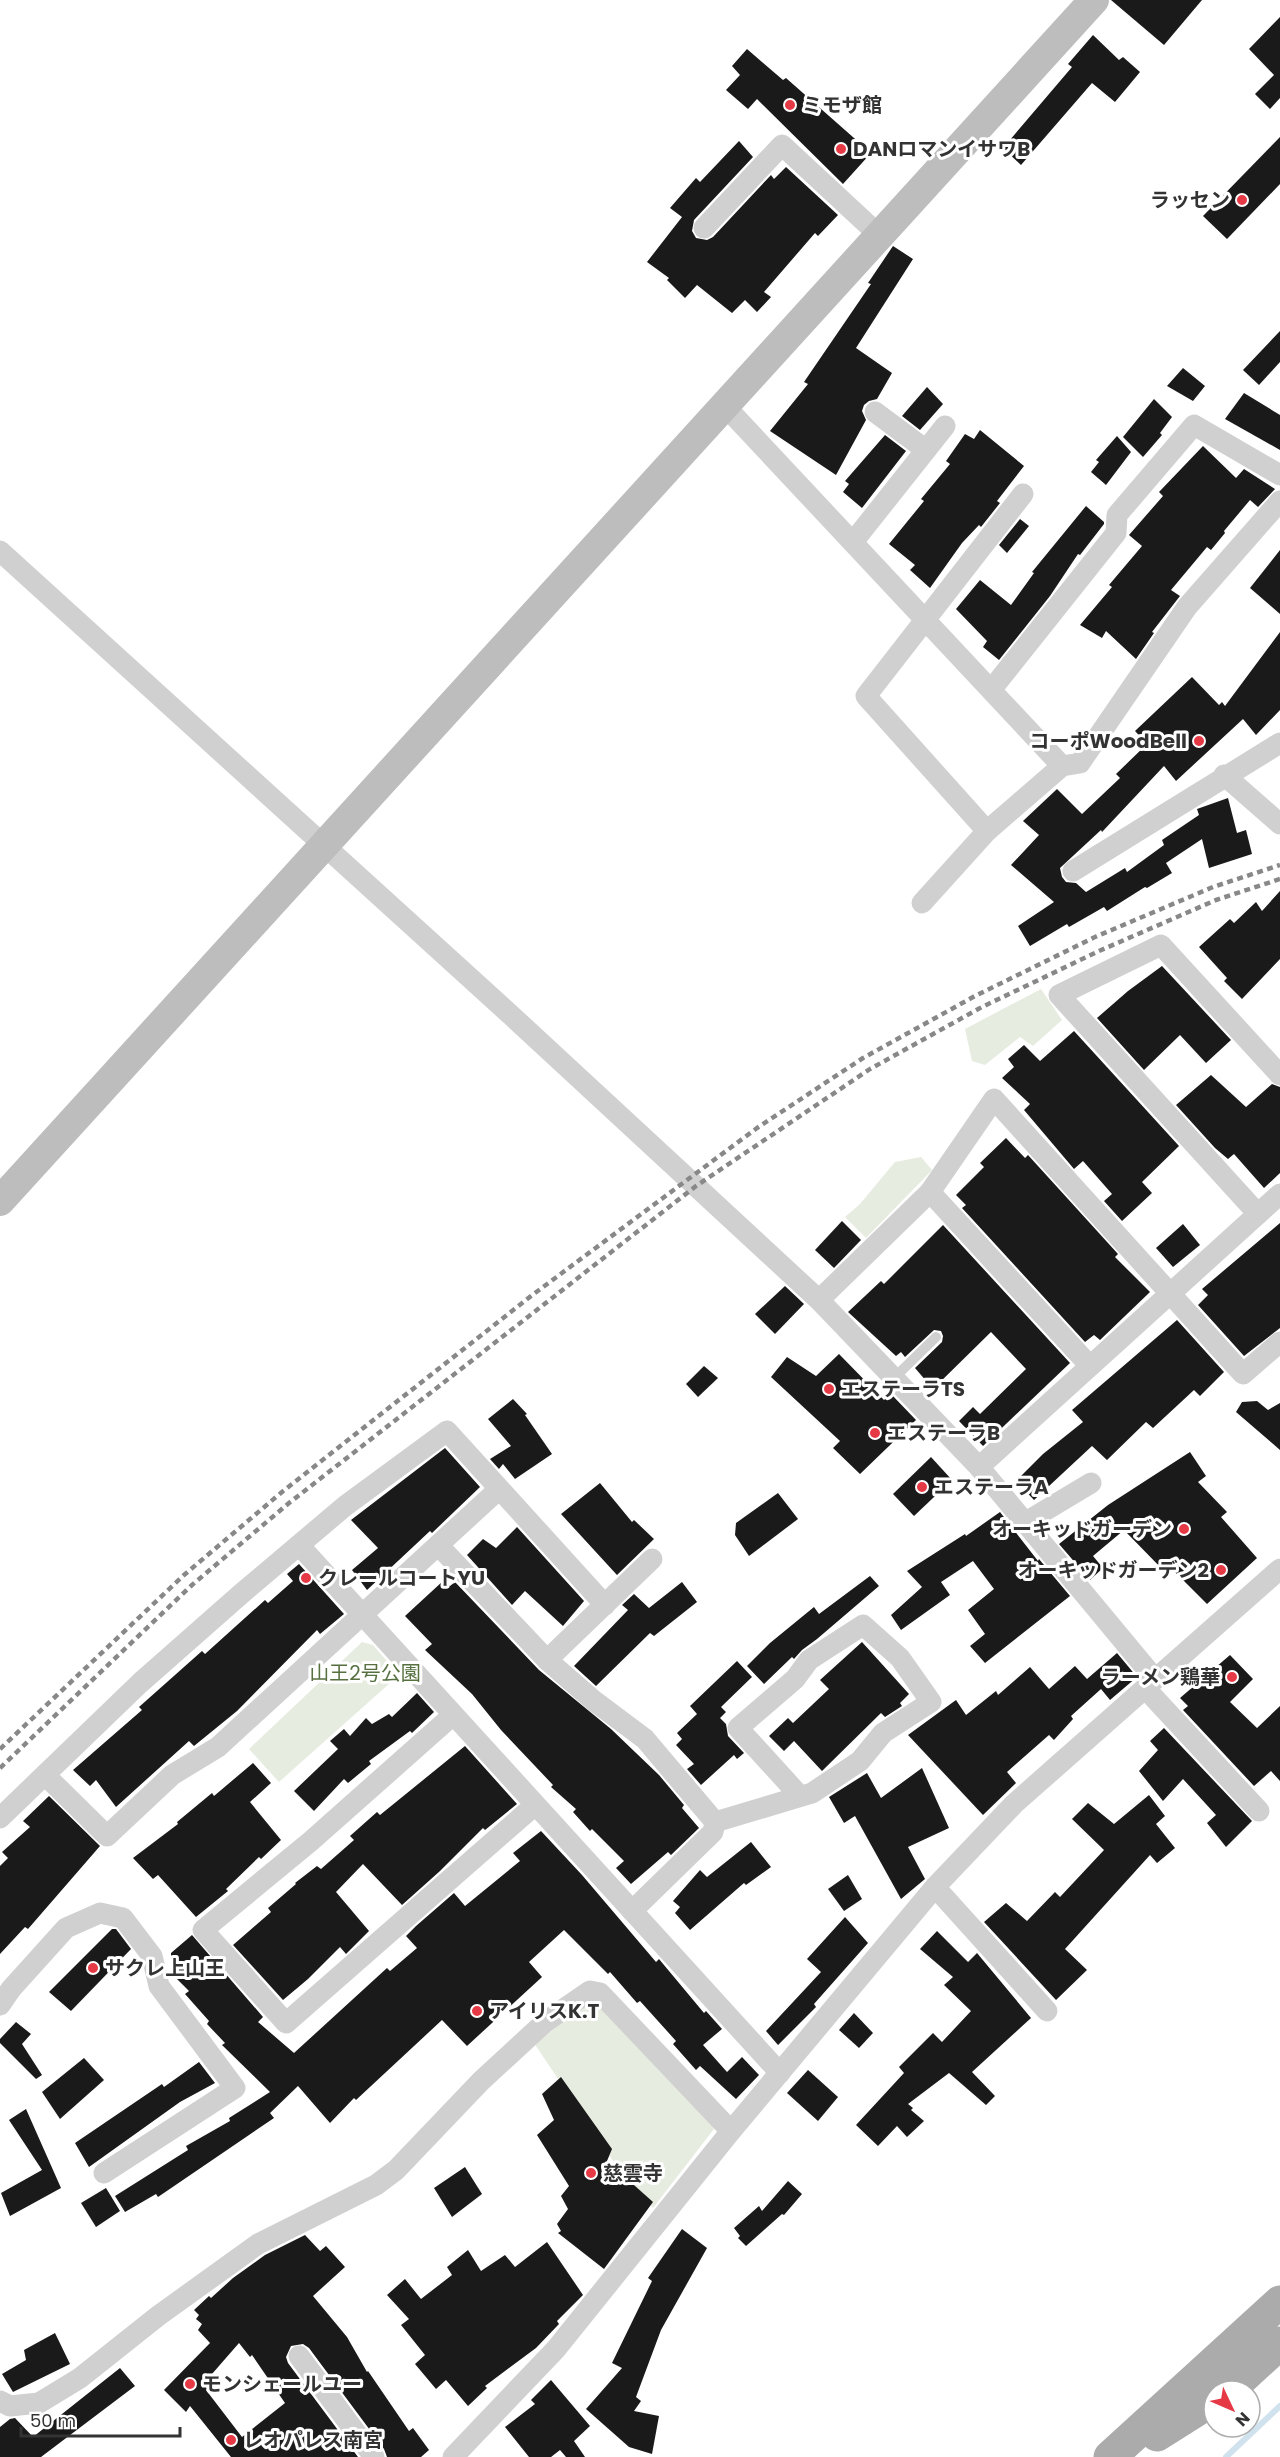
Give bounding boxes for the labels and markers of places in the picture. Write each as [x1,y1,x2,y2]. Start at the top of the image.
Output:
place label: ミモザ館 [802,91,882,119]
marker: ミモザ館 [783,98,797,112]
place label: DANロマンイサワB [853,135,1031,163]
marker: DANロマンイサワB [834,142,848,156]
place label: ラッセン [1150,186,1230,214]
marker: ラッセン [1235,193,1249,207]
place label: コーポWoodBell [1030,727,1187,755]
marker: コーポWoodBell [1192,734,1206,748]
place label: エステーラTS [841,1375,965,1403]
marker: エステーラTS [822,1382,836,1396]
place label: エステーラB [887,1419,1000,1447]
marker: エステーラB [868,1426,882,1440]
place label: エステーラA [934,1473,1049,1501]
marker: エステーラA [915,1480,929,1494]
place label: オーキッドガーデン [992,1515,1172,1543]
marker: オーキッドガーデン [1177,1522,1191,1536]
place label: オーキッドガーデン2 [1018,1556,1209,1584]
marker: オーキッドガーデン2 [1214,1563,1228,1577]
place label: クレールコートYU [318,1564,485,1592]
marker: クレールコートYU [299,1571,313,1585]
place label: ラーメン鶏華 [1101,1663,1220,1691]
marker: ラーメン鶏華 [1225,1670,1239,1684]
place label: サクレ上山王 [105,1954,225,1982]
marker: サクレ上山王 [86,1961,100,1975]
place label: アイリスK.T [489,1997,600,2025]
marker: アイリスK.T [470,2004,484,2018]
place label: 慈雲寺 [603,2159,663,2187]
marker: 慈雲寺 [584,2166,598,2180]
place label: モンシェールユー [202,2370,362,2398]
marker: モンシェールユー [183,2377,197,2391]
place label: レオパレス南宮 [243,2426,383,2454]
marker: レオパレス南宮 [224,2433,238,2447]

